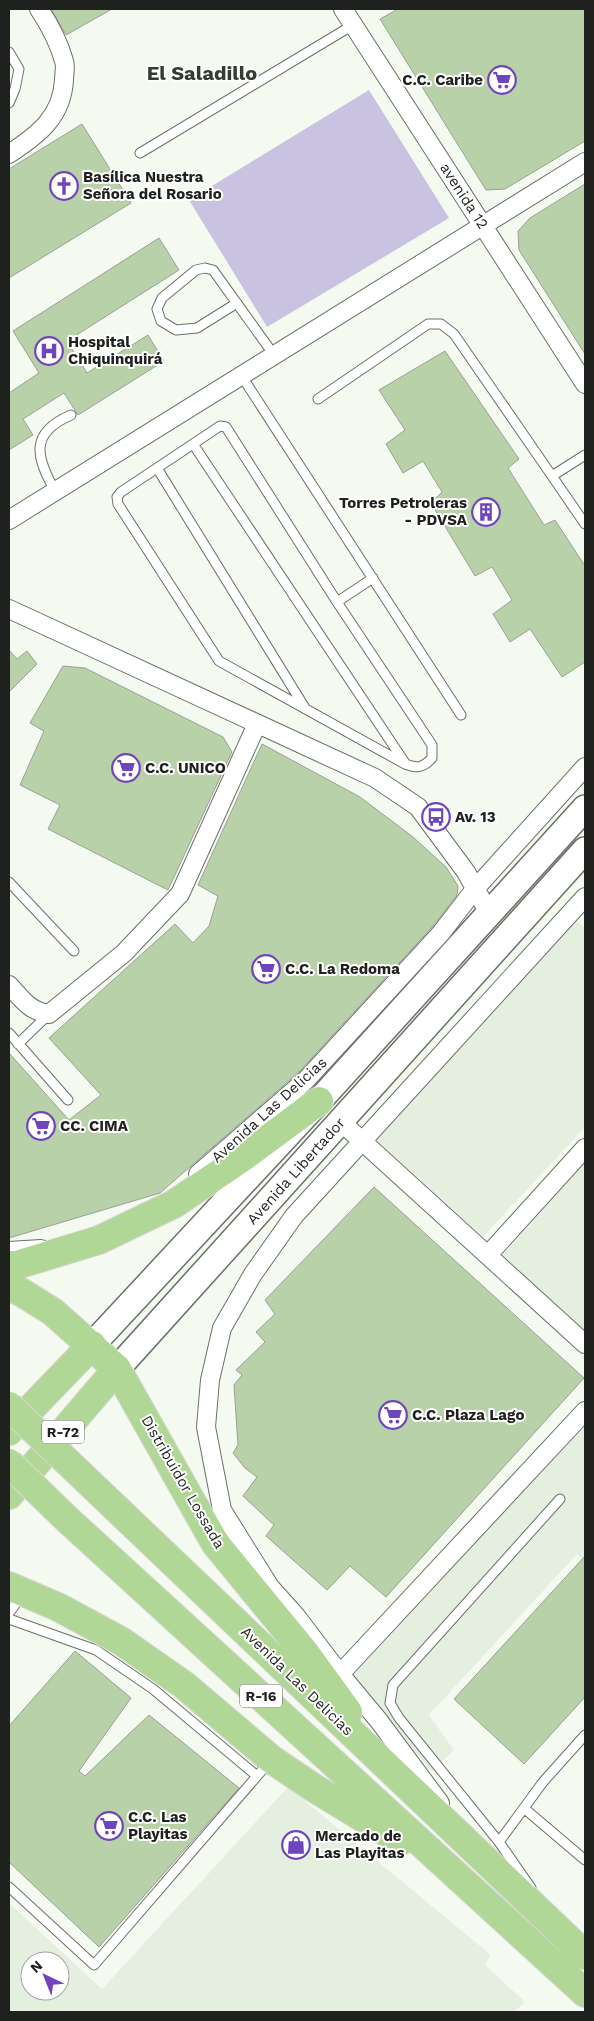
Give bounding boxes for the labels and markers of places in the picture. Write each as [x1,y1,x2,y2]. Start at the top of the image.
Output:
supermarket icon: C.C. Caribe [487,65,517,95]
place label: C.C. Caribe [402,71,483,89]
place label: Basílica Nuestra Señora del Rosario [83,168,222,203]
church icon: Basílica Nuestra Señora del Rosario [49,171,79,201]
place label: Hospital Chiquinquirá [68,333,163,368]
hospital icon: Hospital Chiquinquirá [34,336,64,366]
place label: Torres Petroleras - PDVSA [339,494,468,529]
building icon: Torres Petroleras - PDVSA [471,497,501,527]
supermarket icon: C.C. UNICO [111,753,141,783]
place label: C.C. UNICO [145,759,226,777]
bus stop icon: Av. 13 [421,802,451,832]
place label: Av. 13 [455,808,496,826]
supermarket icon: C.C. La Redoma [251,954,281,984]
place label: C.C. La Redoma [285,960,400,978]
supermarket icon: CC. CIMA [26,1111,56,1141]
place label: CC. CIMA [60,1117,129,1135]
supermarket icon: C.C. Plaza Lago [378,1400,408,1430]
place label: C.C. Plaza Lago [412,1406,524,1424]
place label: C.C. Las Playitas [128,1808,187,1843]
supermarket icon: C.C. Las Playitas [94,1811,124,1841]
place label: Mercado de Las Playitas [315,1827,404,1862]
shop icon: Mercado de Las Playitas [281,1830,311,1860]

